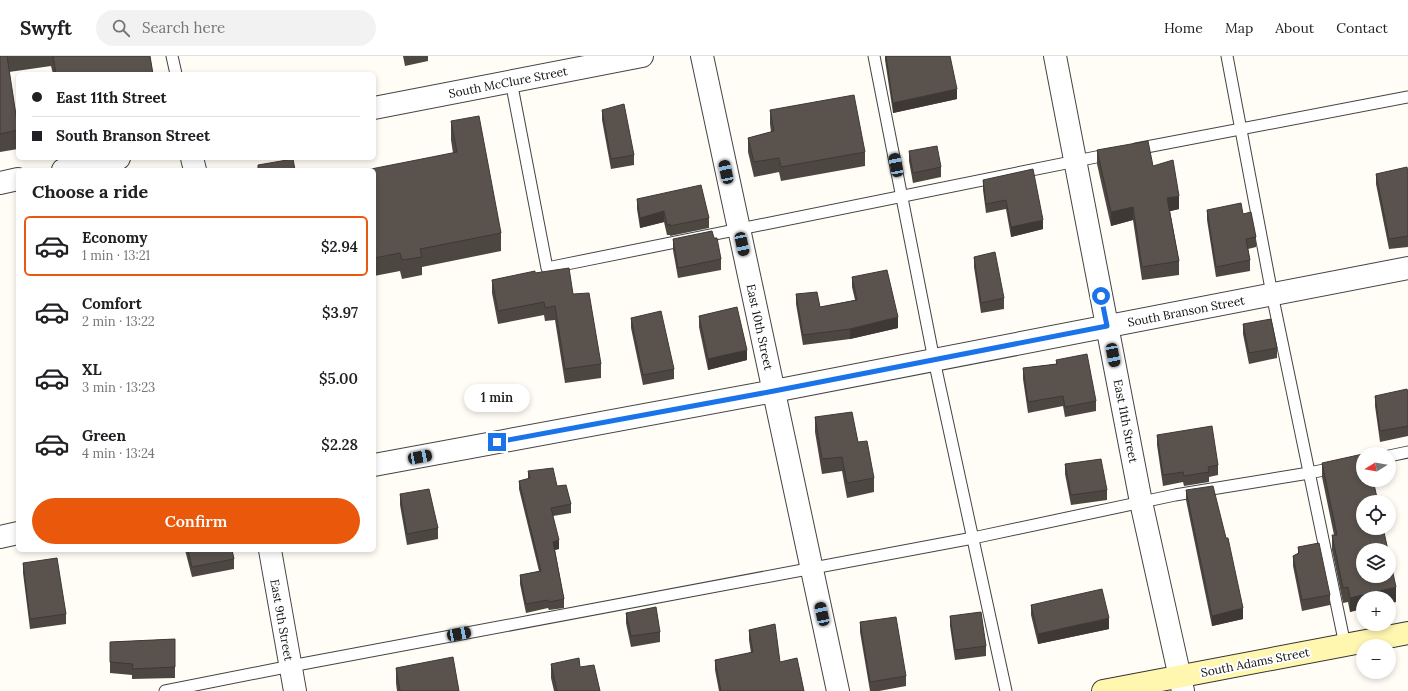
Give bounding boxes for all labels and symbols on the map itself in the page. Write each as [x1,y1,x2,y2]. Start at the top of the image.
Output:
street label: South McClure Street [447,63,569,101]
car [888,152,904,178]
car [718,159,734,185]
car [734,231,750,257]
street label: East 10th Street [744,282,777,372]
route start [1092,287,1110,305]
street label: South Branson Street [1126,292,1246,330]
car [1105,342,1121,368]
street label: East 11th Street [1111,378,1142,464]
callout: 1 min [464,384,530,412]
route end [488,433,506,451]
north arrow [1356,447,1396,487]
car [407,449,433,465]
street label: East 9th Street [267,578,297,662]
car [814,601,830,627]
car [446,626,472,642]
street label: South Adams Street [1199,644,1311,680]

